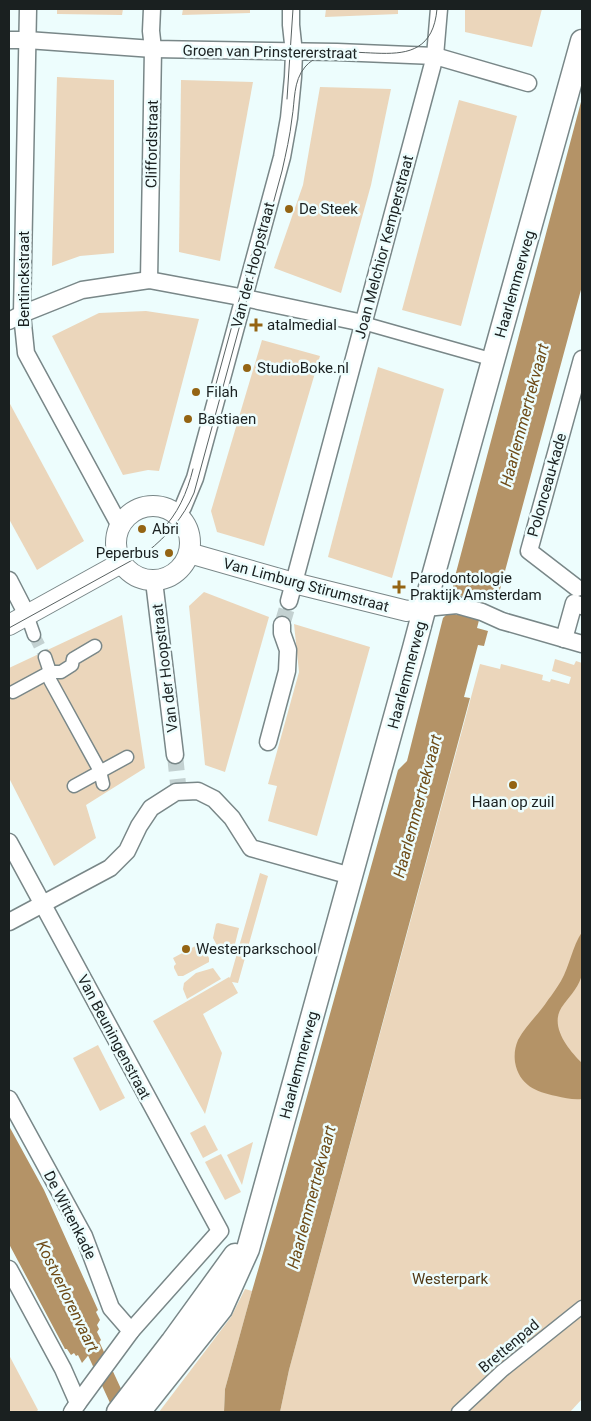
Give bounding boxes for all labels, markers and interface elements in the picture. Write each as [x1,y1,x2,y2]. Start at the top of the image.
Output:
street label: Groen van Prinstererstraat [182,41,358,63]
street label: Cliffordstraat [142,100,162,188]
street label: Joan Melchior Kemperstraat [351,153,417,341]
street label: Van der Hoopstraat [228,200,278,330]
place label: De Steek [299,200,358,218]
marker: De Steek [283,203,295,215]
street label: Haarlemmerweg [491,228,539,340]
street label: Bentinckstraat [15,231,33,327]
place label: atalmedial [267,316,337,334]
marker: atalmedial [249,318,263,332]
water label: Haarlemmertrekvaart [496,340,553,489]
place label: StudioBoke.nl [257,359,349,377]
marker: StudioBoke.nl [241,362,253,374]
place label: Filah [206,383,238,401]
marker: Filah [190,386,202,398]
place label: Bastiaen [198,410,256,428]
marker: Bastiaen [182,413,194,425]
street label: Polonceau-kade [524,431,570,539]
place label: Abri [152,520,179,538]
marker: Abri [136,523,148,535]
place label: Peperbus [96,544,159,562]
marker: Peperbus [163,547,175,559]
street label: Van Limburg Stirumstraat [221,554,391,616]
place label: Parodontologie Praktijk Amsterdam [410,569,542,604]
marker: Parodontologie Praktijk Amsterdam [392,580,406,594]
street label: Van der Hoopstraat [148,603,182,733]
street label: Haarlemmerweg [384,619,430,731]
water label: Haarlemmertrekvaart [389,731,446,880]
marker: Haan op zuil [507,779,519,791]
place label: Haan op zuil [472,793,554,811]
place label: Westerparkschool [196,940,317,958]
marker: Westerparkschool [180,943,192,955]
street label: Van Beuningenstraat [74,972,154,1102]
street label: Haarlemmerweg [276,1009,322,1121]
water label: Haarlemmertrekvaart [283,1122,340,1271]
street label: De Wittenkade [40,1168,100,1262]
water label: Kostverlorenvaart [32,1237,103,1356]
park label: Westerpark [412,1270,488,1288]
street label: Brettenpad [475,1316,543,1376]

